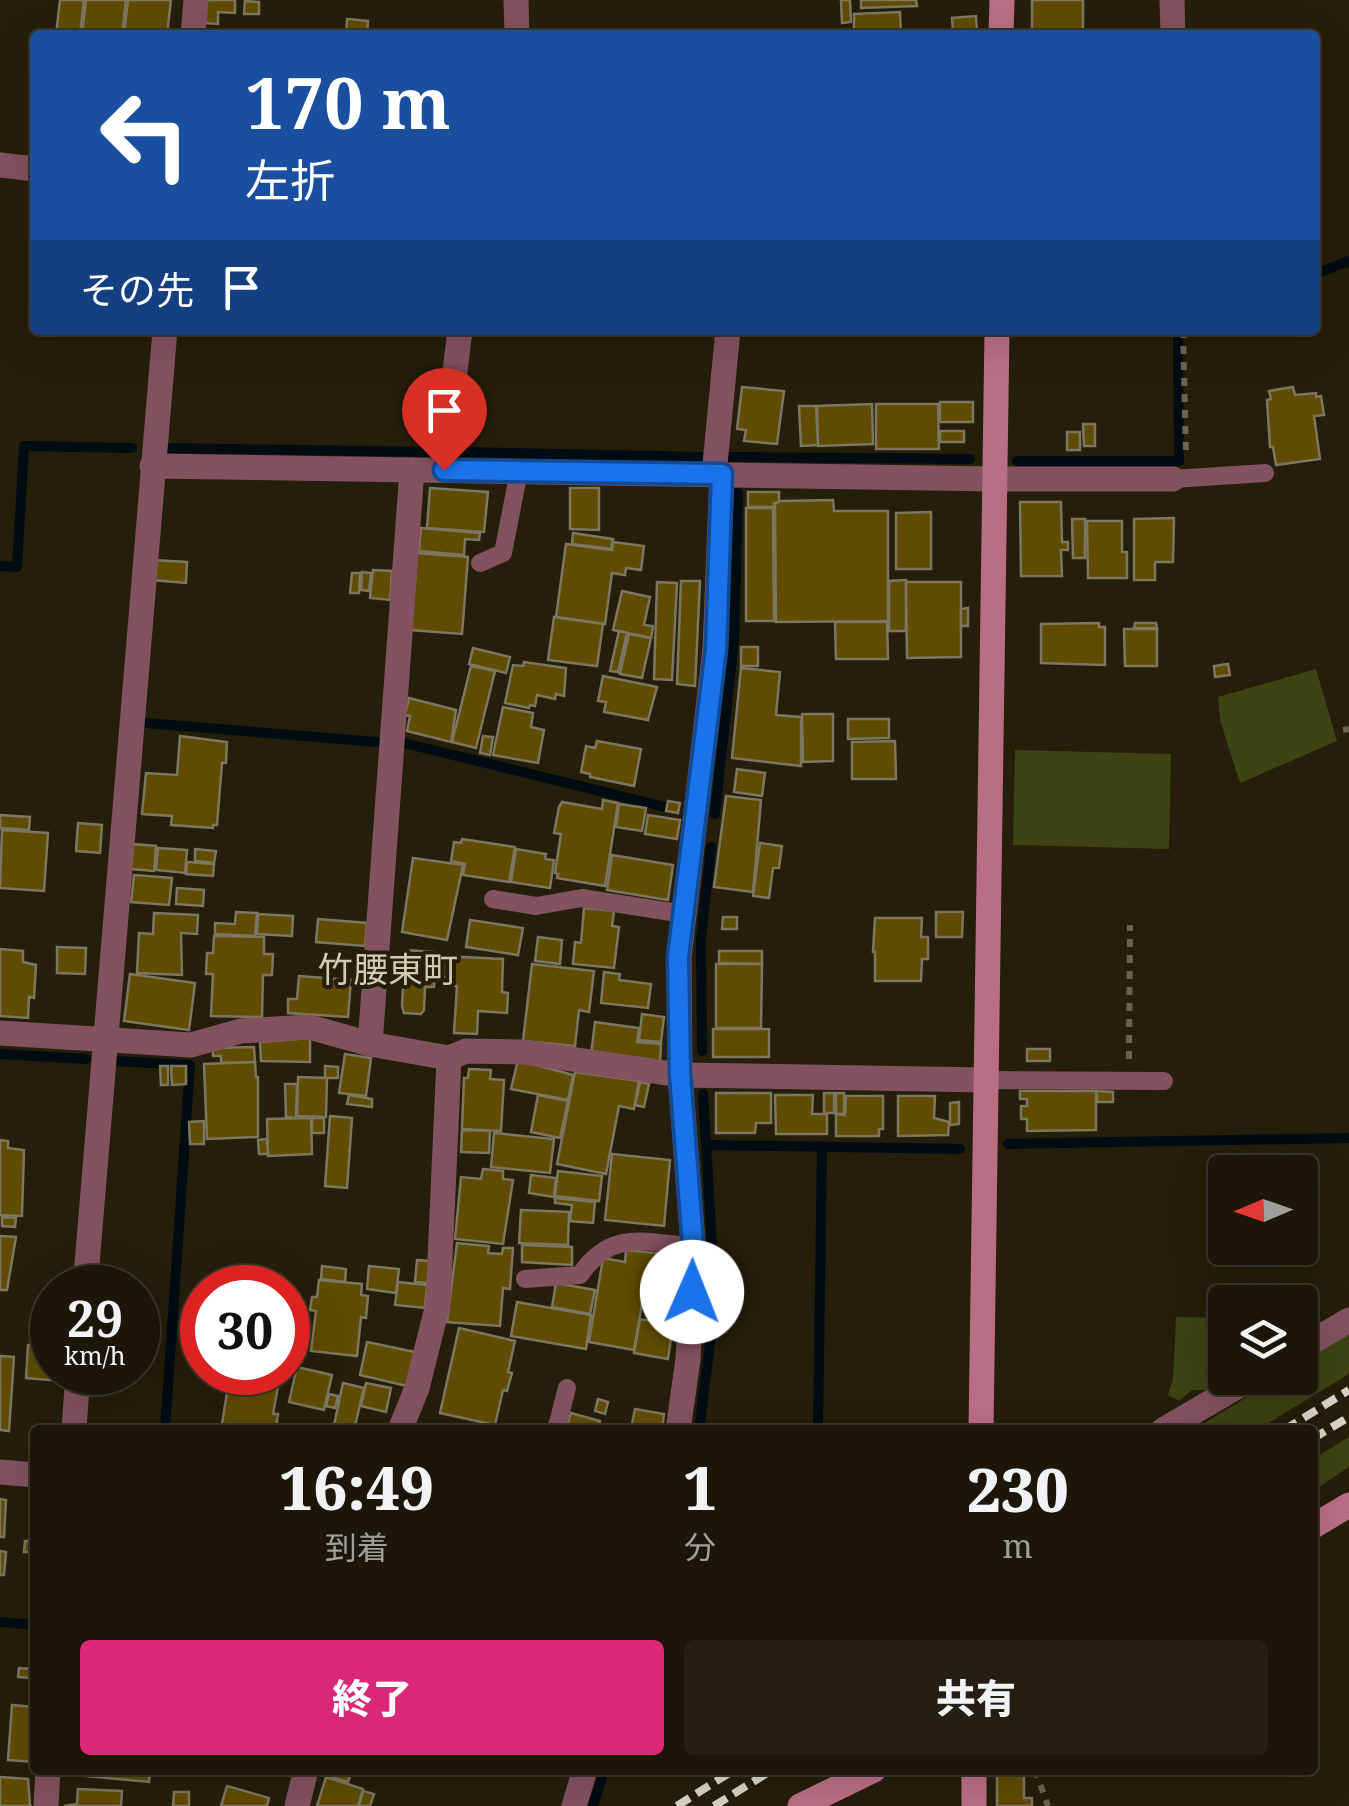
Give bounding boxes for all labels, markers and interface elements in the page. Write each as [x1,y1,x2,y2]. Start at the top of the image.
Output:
text: 170 m [245,54,451,150]
icon: left [80,70,210,200]
text: 左折 [245,149,335,210]
icon: arrive [214,260,269,315]
text: その先 [80,263,194,315]
pin [402,368,487,471]
icon: arrive [417,383,472,438]
district label: 竹腰東町 [318,945,458,992]
north arrow [1208,1155,1318,1265]
map controls [1208,1155,1318,1395]
position arrow [640,1240,744,1344]
speed limit sign: 30 [180,1265,310,1395]
text: 29 [67,1284,123,1352]
button: layers [1208,1285,1318,1395]
text: km/h [64,1338,126,1372]
text: 16:49 [279,1446,434,1528]
text: 1 [683,1446,717,1528]
text: 230 [967,1448,1069,1530]
text: m [1003,1524,1033,1567]
text: 到着 [325,1525,389,1568]
text: 分 [684,1525,716,1568]
button: 終了 [80,1640,664,1755]
button: 共有 [684,1640,1268,1755]

